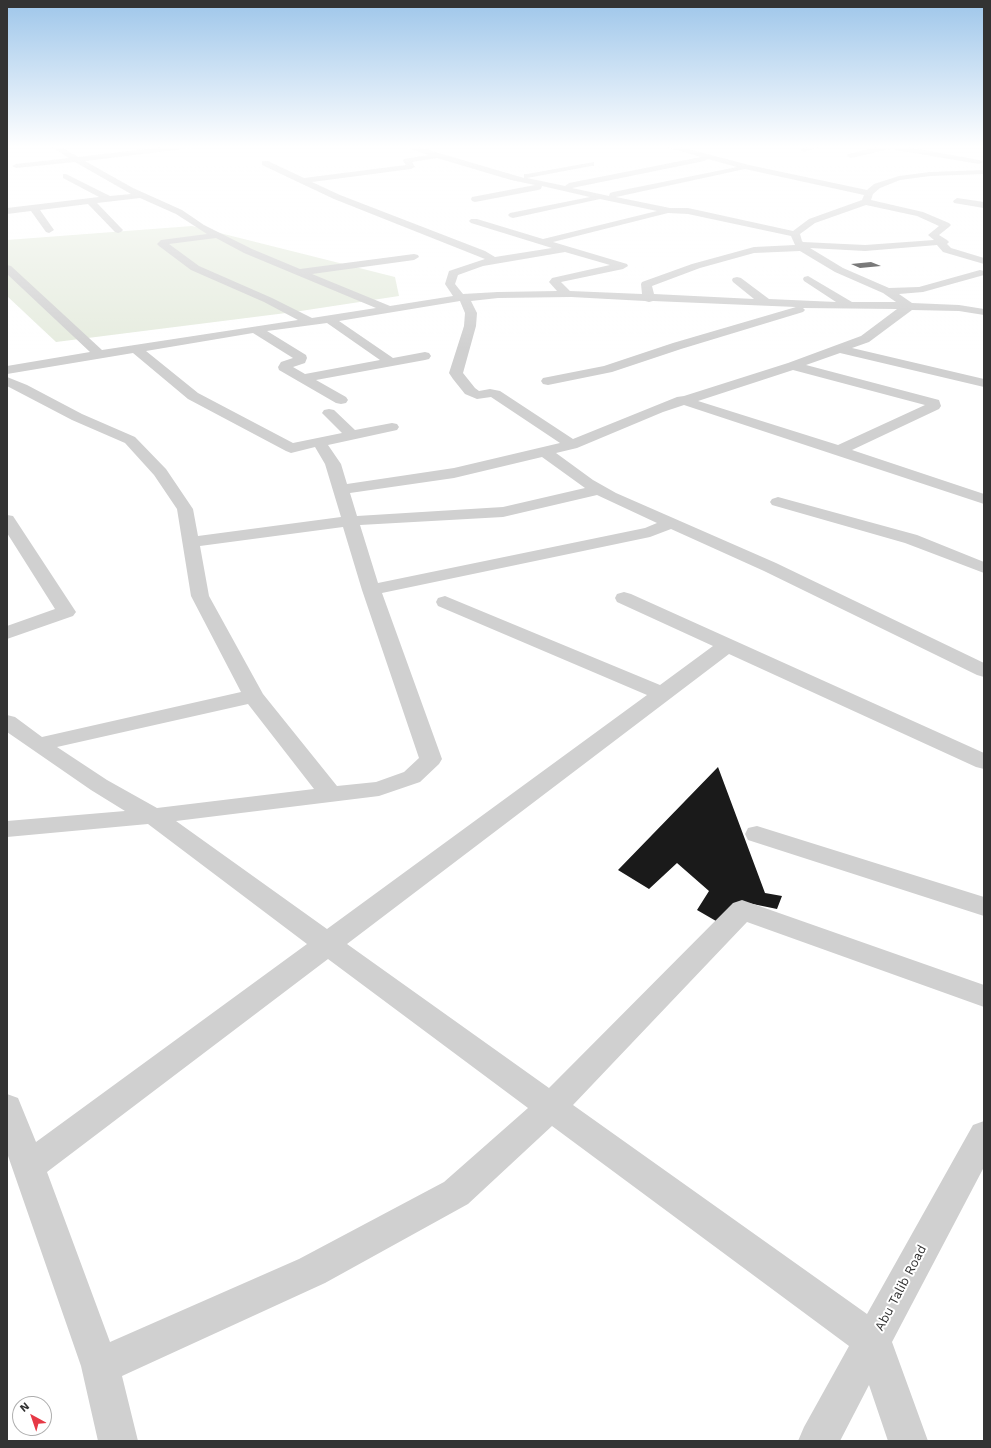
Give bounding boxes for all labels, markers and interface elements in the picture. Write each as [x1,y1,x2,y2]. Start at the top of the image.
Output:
street label: Abu Talib Road [872,1242,930,1334]
north arrow [12,1396,52,1436]
text: N [17,1400,32,1415]

